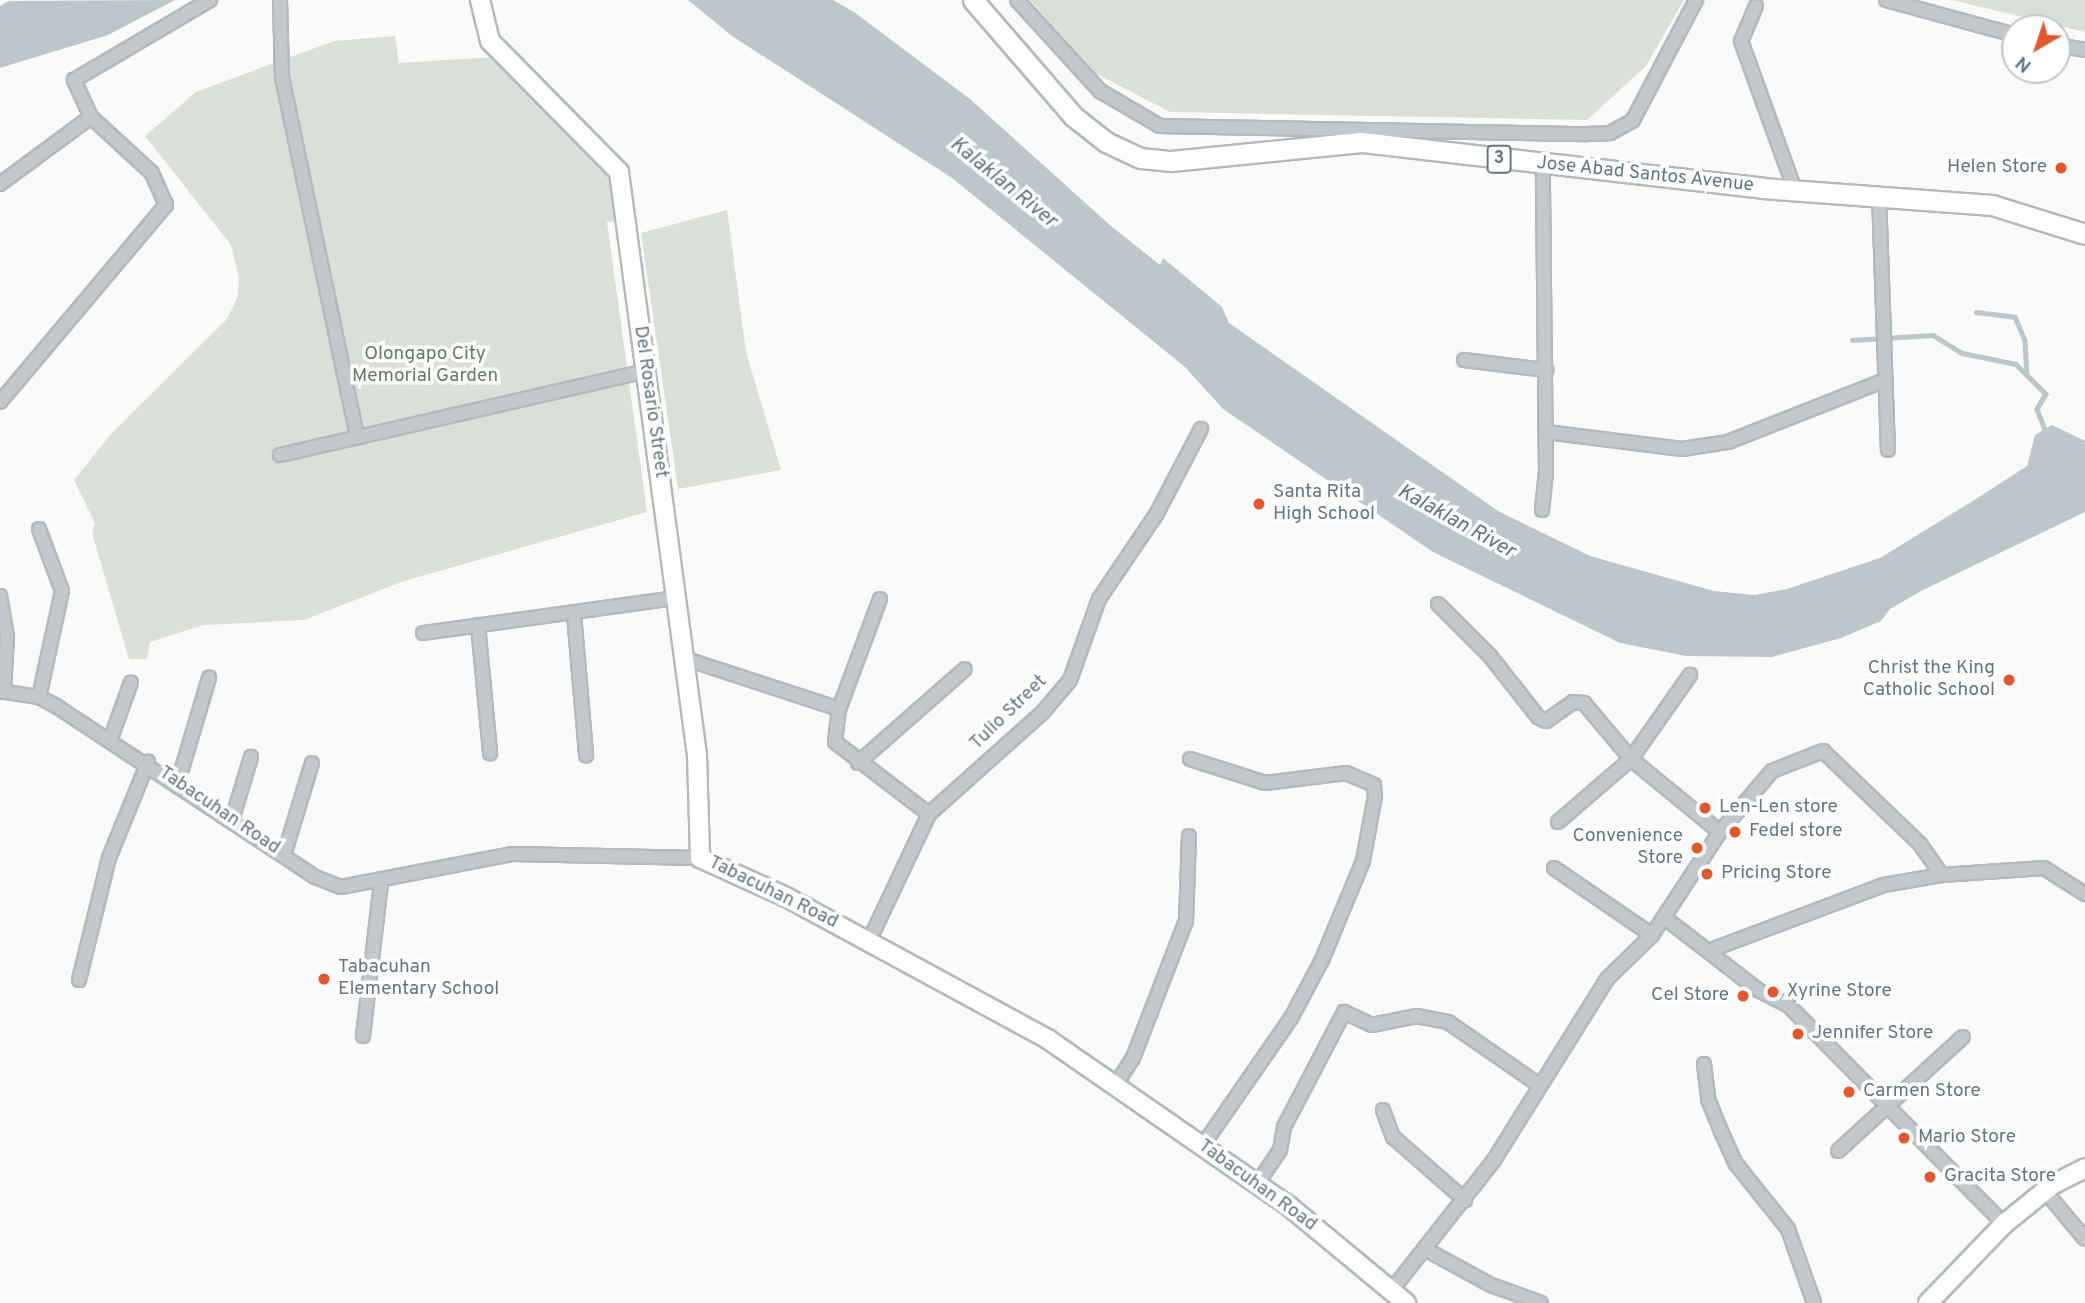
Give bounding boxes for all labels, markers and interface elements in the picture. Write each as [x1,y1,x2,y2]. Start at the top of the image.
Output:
north arrow [2001,14,2071,84]
text: N [2011,50,2037,77]
water label: Kalaklan River [944,132,1062,234]
road number: 3 [1485,144,1513,174]
street label: Jose Abad Santos Avenue [1535,152,1755,198]
place label: Helen Store [1947,157,2047,179]
marker: Helen Store [2053,160,2069,176]
street label: Del Rosario Street [628,324,672,480]
park label: Olongapo City Memorial Garden [352,344,498,388]
water label: Kalaklan River [1393,479,1519,565]
place label: Santa Rita High School [1273,482,1375,526]
marker: Santa Rita High School [1251,496,1267,512]
place label: Christ the King Catholic School [1863,658,1995,702]
street label: Tulio Street [966,671,1052,755]
marker: Christ the King Catholic School [2001,672,2017,688]
street label: Tabacuhan Road [154,762,284,860]
place label: Len-Len store [1719,797,1838,819]
marker: Len-Len store [1697,800,1713,816]
place label: Fedel store [1749,821,1842,843]
marker: Fedel store [1727,824,1743,840]
place label: Convenience Store [1573,826,1683,870]
marker: Convenience Store [1689,840,1705,856]
street label: Tabacuhan Road [705,852,841,934]
place label: Pricing Store [1721,863,1831,885]
marker: Pricing Store [1699,866,1715,882]
place label: Tabacuhan Elementary School [338,957,499,1001]
marker: Tabacuhan Elementary School [316,971,332,987]
place label: Xyrine Store [1787,981,1892,1003]
marker: Xyrine Store [1765,984,1781,1000]
place label: Cel Store [1651,985,1729,1007]
marker: Cel Store [1735,988,1751,1004]
place label: Jennifer Store [1812,1023,1933,1045]
marker: Jennifer Store [1790,1026,1806,1042]
place label: Carmen Store [1863,1081,1981,1103]
marker: Carmen Store [1841,1084,1857,1100]
place label: Mario Store [1918,1127,2016,1149]
marker: Mario Store [1896,1130,1912,1146]
street label: Tabacuhan Road [1193,1135,1321,1237]
place label: Gracita Store [1944,1166,2056,1188]
marker: Gracita Store [1922,1169,1938,1185]

